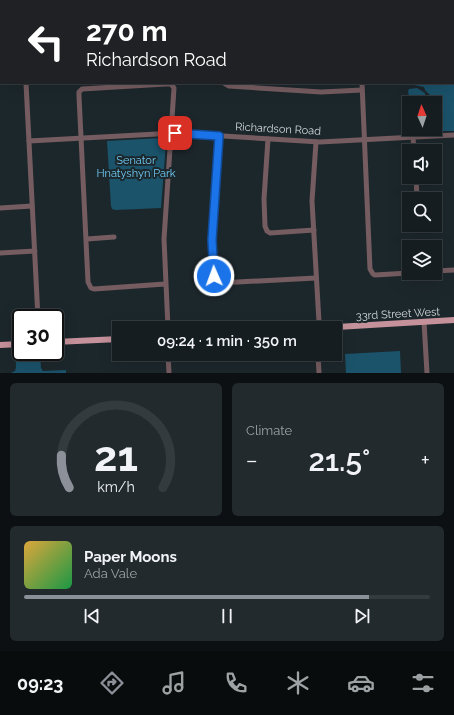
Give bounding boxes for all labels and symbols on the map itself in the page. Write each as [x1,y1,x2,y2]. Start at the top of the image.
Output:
north arrow [402,96,442,136]
pin [158,116,192,150]
street label: Richardson Road [235,120,321,138]
park label: Senator Hnatyshyn Park [96,154,176,180]
position arrow [193,255,235,297]
street label: 33rd Street West [356,305,441,323]
speed limit sign: 30 [12,309,64,361]

